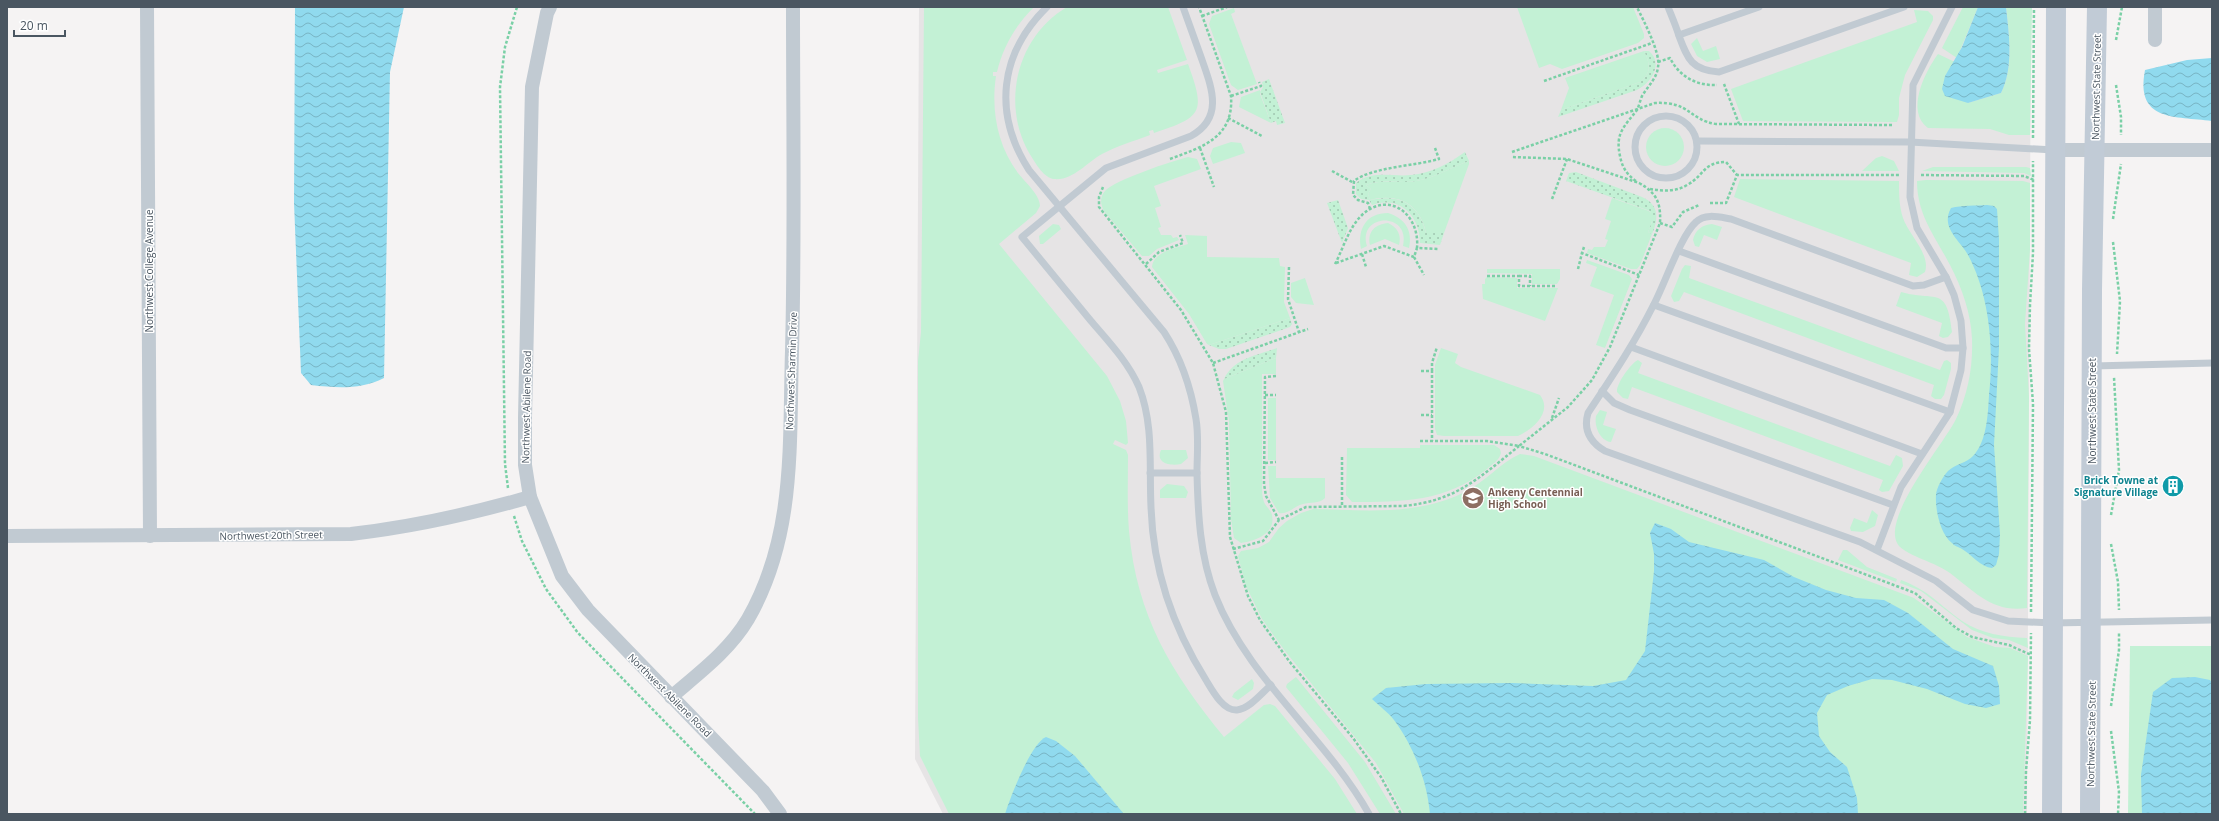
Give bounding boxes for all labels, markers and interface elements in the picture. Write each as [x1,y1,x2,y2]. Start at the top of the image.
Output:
scale bar [14,12,65,38]
text: 20 m [20,17,48,34]
street label: Northwest State Street [2088,33,2104,140]
street label: Northwest College Avenue [142,209,156,333]
street label: Northwest Sharmin Drive [782,311,800,430]
street label: Northwest Abilene Road [518,350,534,464]
street label: Northwest State Street [2085,358,2099,464]
place label: Brick Towne at Signature Village [2074,473,2159,499]
building icon: Brick Towne at Signature Village [2160,473,2186,499]
school or university icon: Ankeny Centennial High School [1460,485,1486,511]
place label: Ankeny Centennial High School [1488,485,1583,511]
street label: Northwest 20th Street [219,527,323,543]
street label: Northwest Abilene Road [625,650,715,740]
street label: Northwest State Street [2083,680,2099,787]

